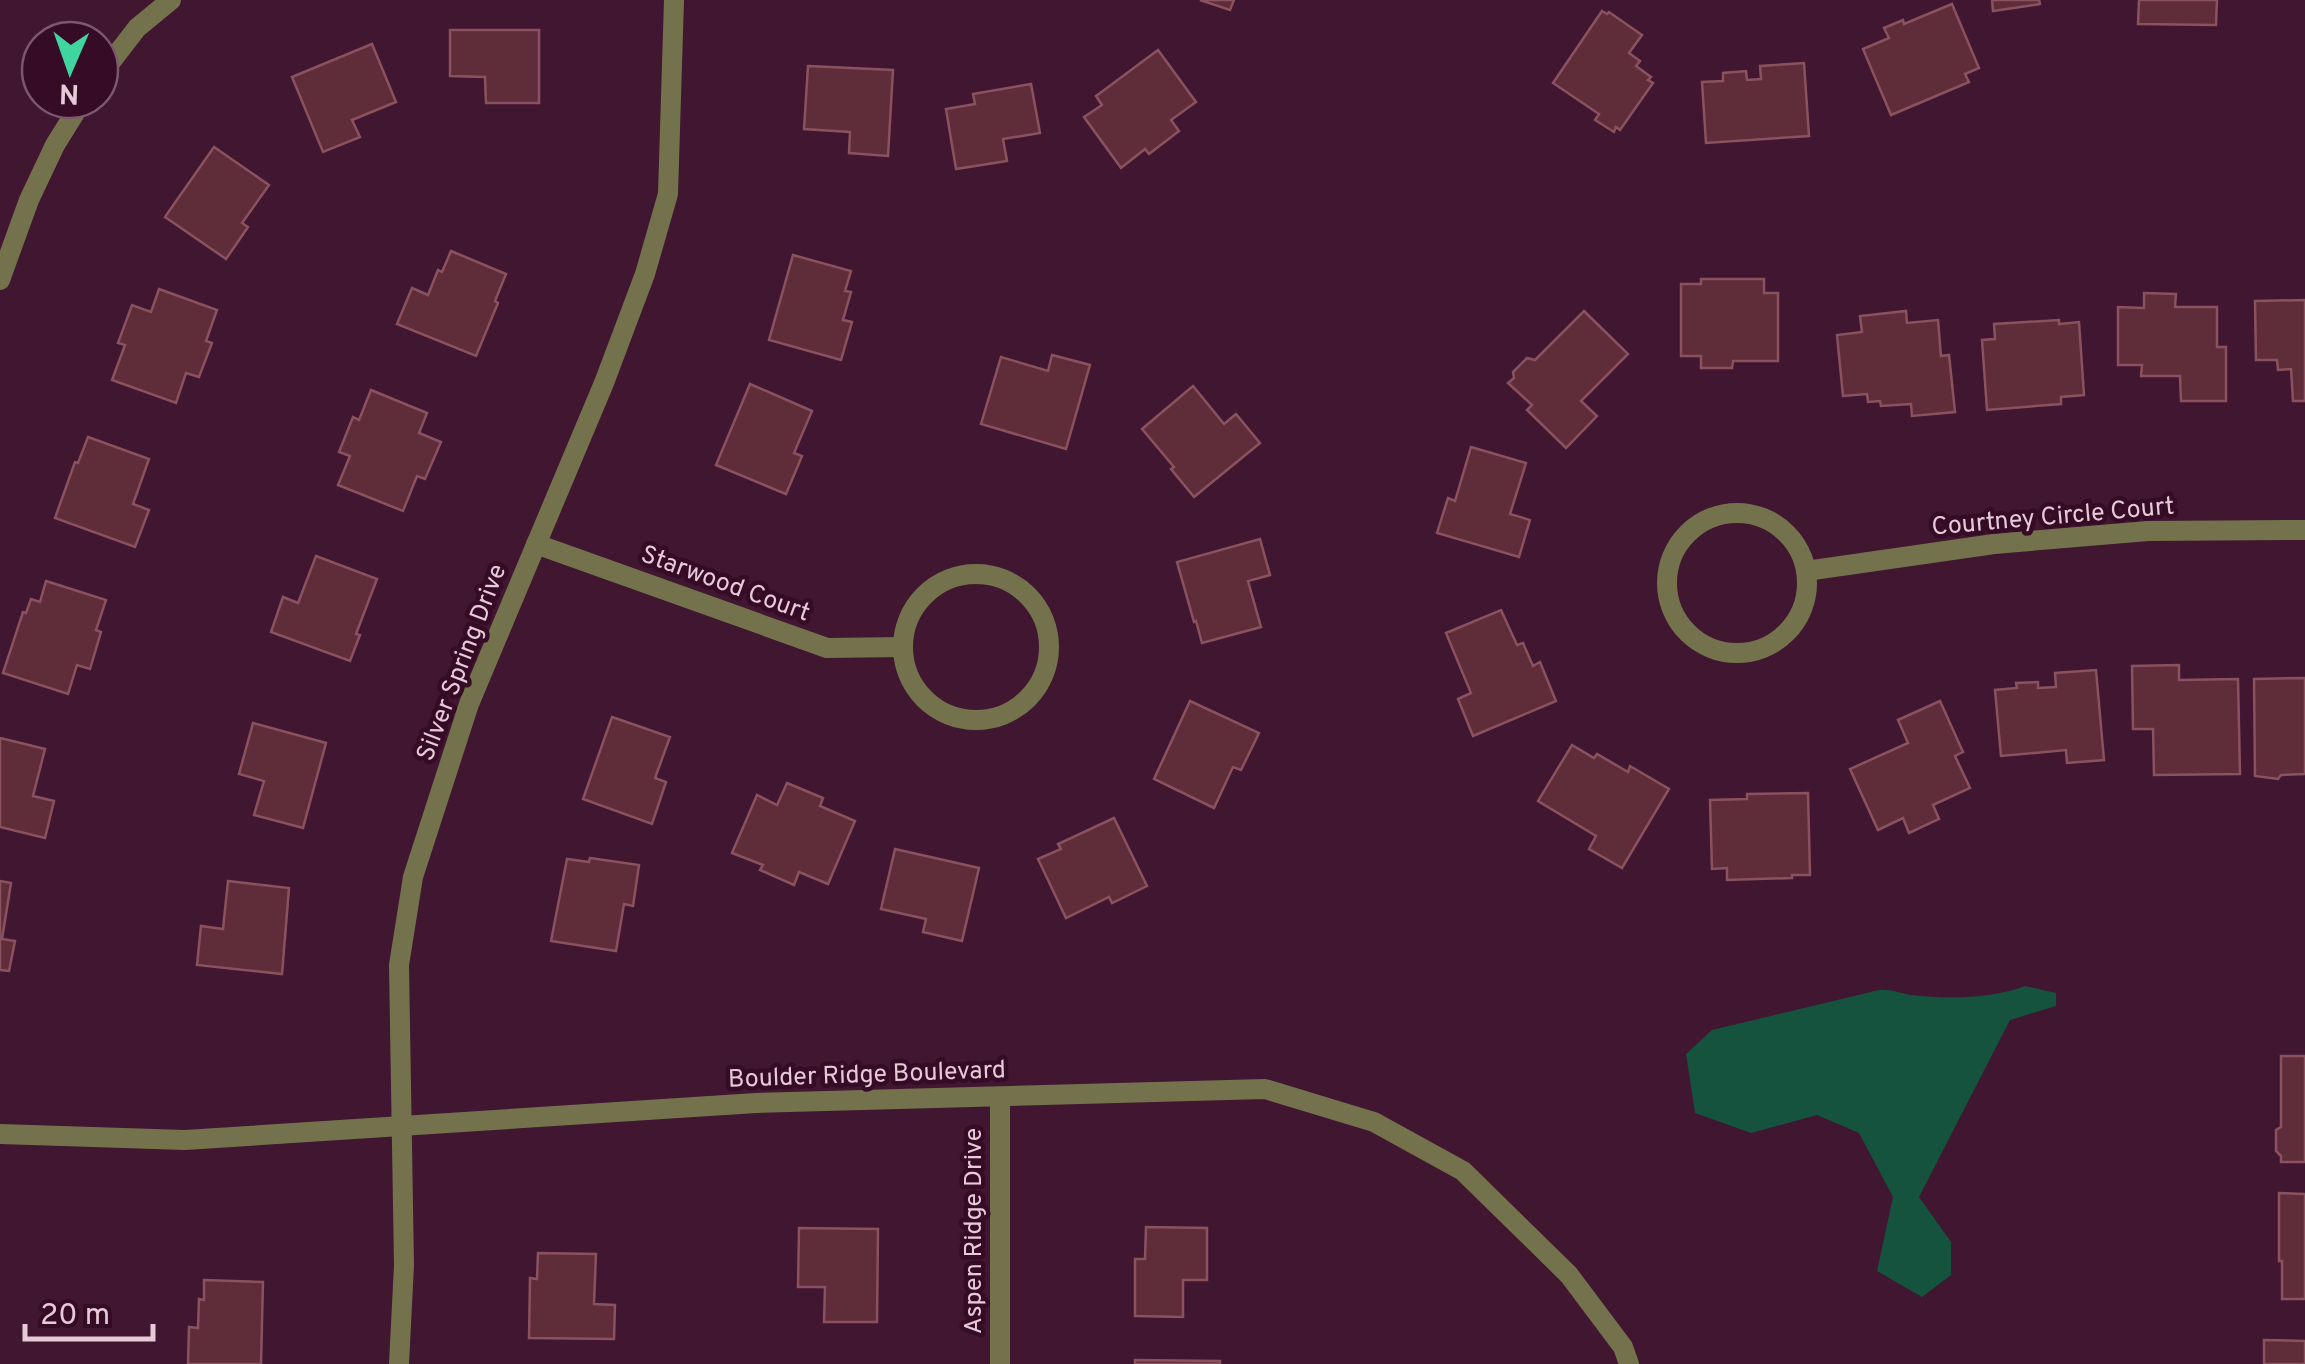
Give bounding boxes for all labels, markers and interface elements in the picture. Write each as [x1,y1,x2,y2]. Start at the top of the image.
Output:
north arrow [20,20,120,120]
text: N [59,74,80,110]
street label: Courtney Circle Court [1930,491,2176,545]
street label: Starwood Court [636,540,814,630]
street label: Silver Spring Drive [411,560,515,766]
street label: Boulder Ridge Boulevard [728,1055,1006,1097]
street label: Aspen Ridge Drive [959,1128,991,1334]
scale bar [25,1279,152,1341]
text: 20 m [40,1298,110,1335]

